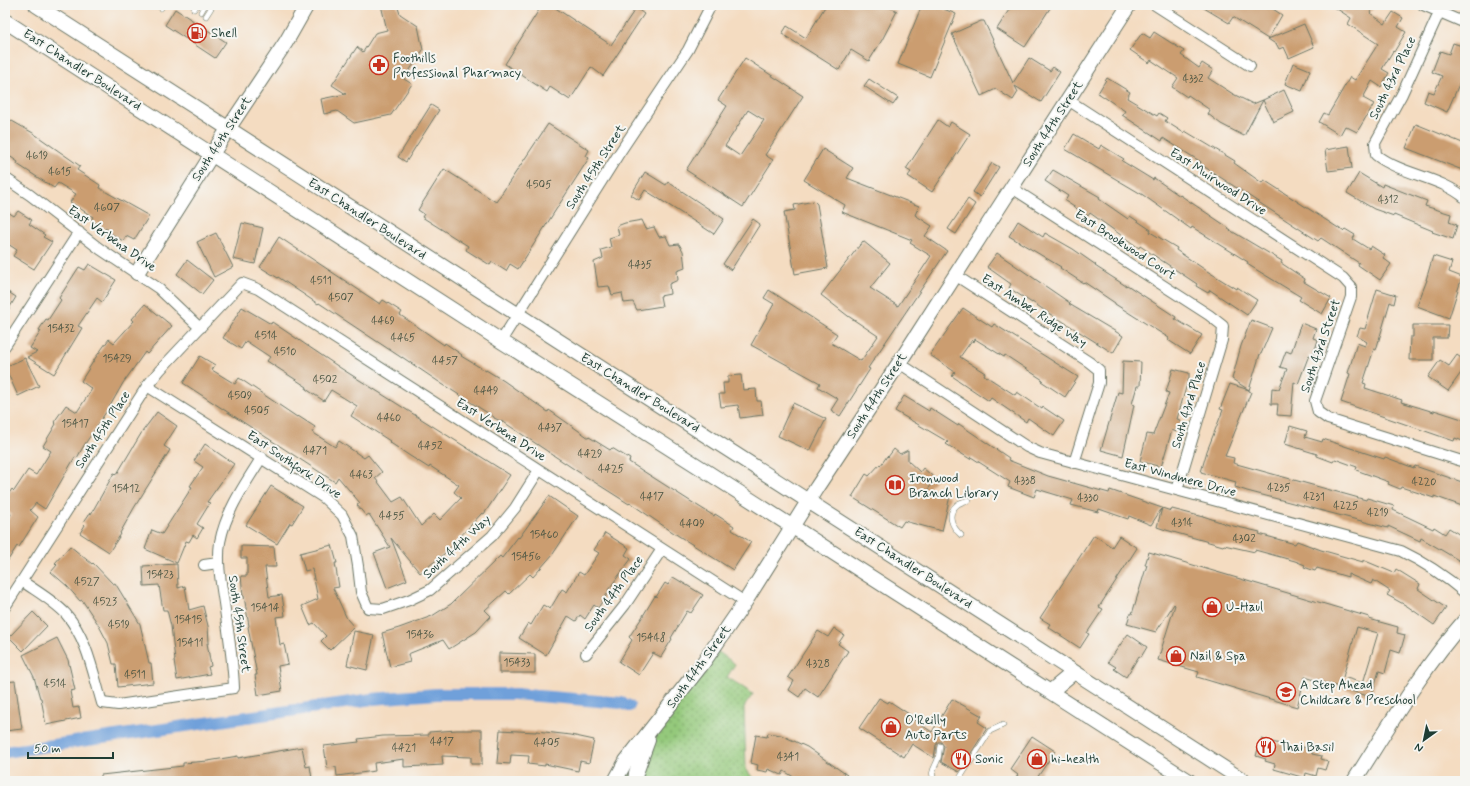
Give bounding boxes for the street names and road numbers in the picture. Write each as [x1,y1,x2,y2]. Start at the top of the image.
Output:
street label: East Chandler Boulevard [20,25,144,115]
street label: South 43rd Place [1366,34,1420,122]
street label: South 44th Street [1019,78,1087,170]
street label: South 46th Street [188,93,256,185]
street label: South 45th Street [562,121,630,213]
street label: East Muirwood Drive [1166,144,1270,220]
street label: East Chandler Boulevard [305,174,429,264]
street label: East Verbena Drive [64,202,160,276]
street label: East Brookwood Court [1071,206,1179,284]
street label: East Amber Ridge Way [978,271,1090,351]
street label: South 43rd Street [1297,297,1345,395]
street label: East Chandler Boulevard [577,349,703,437]
street label: South 44th Street [843,350,911,442]
street label: South 43rd Place [1168,359,1210,451]
street label: South 45th Place [72,388,135,472]
street label: East Verbena Drive [453,394,549,466]
street label: East Southfork Drive [242,427,345,505]
street label: East Windmere Drive [1122,455,1238,501]
street label: South 44th Way [419,511,495,583]
street label: East Chandler Boulevard [851,523,975,613]
street label: South 44th Place [581,552,647,636]
street label: South 45th Street [224,574,254,674]
street label: South 44th Street [663,622,735,712]

